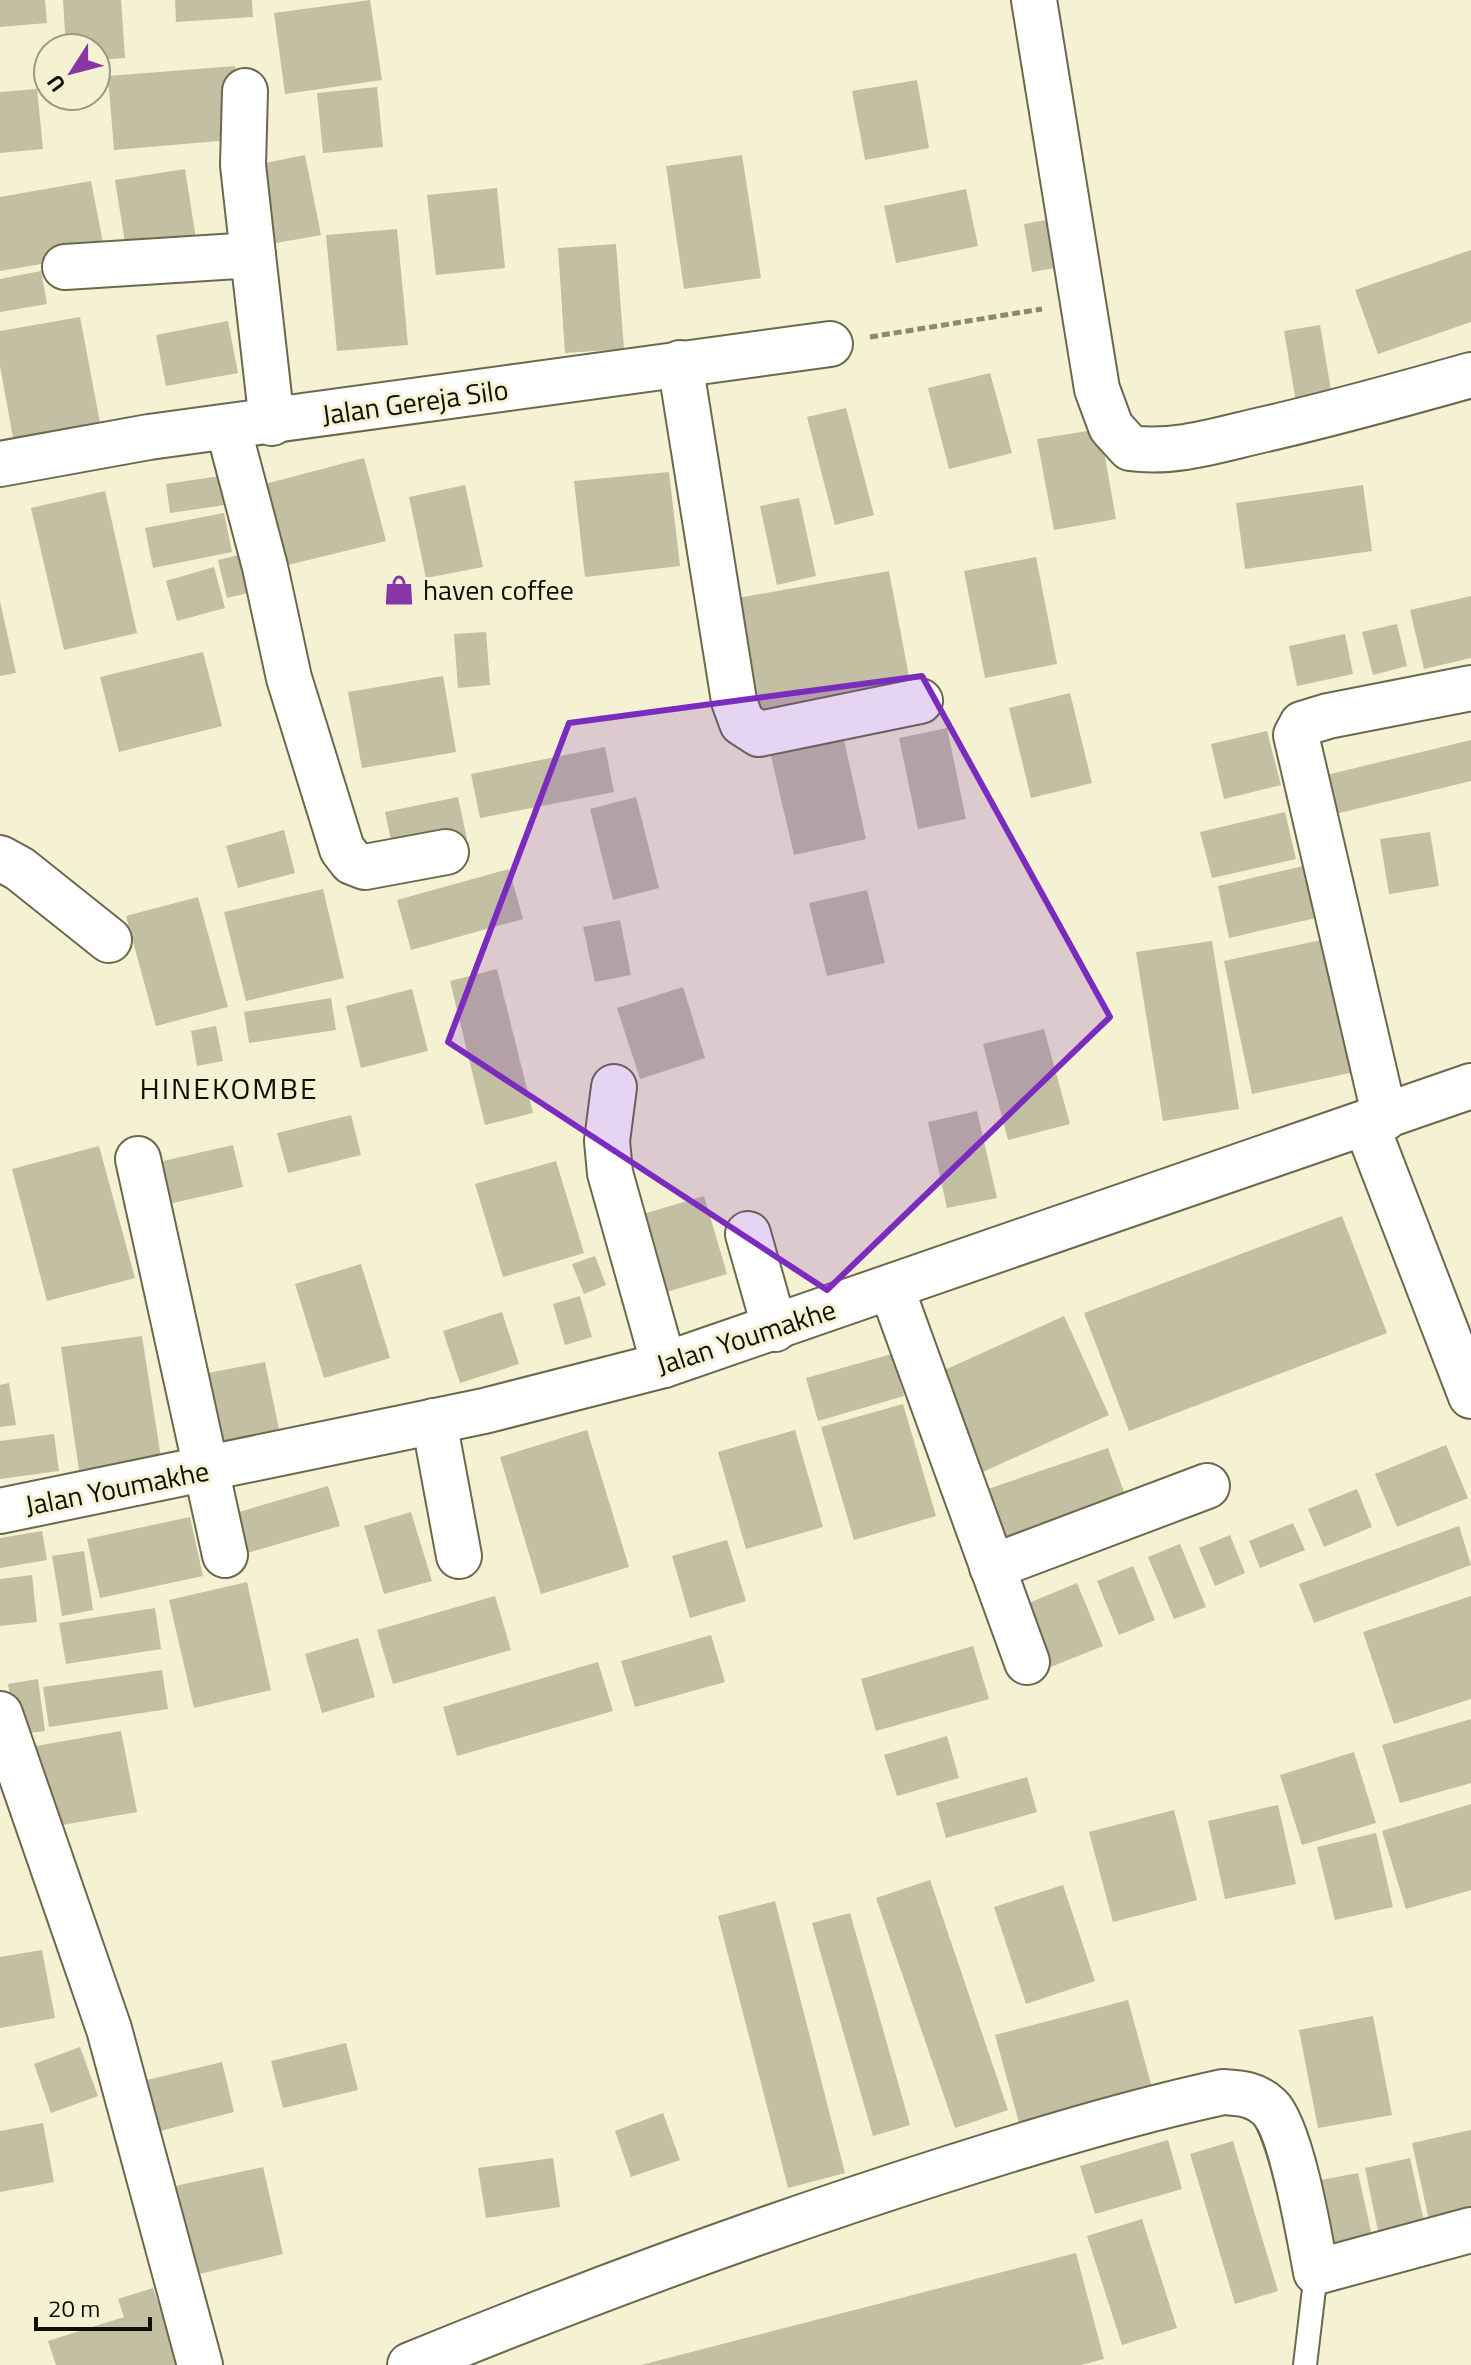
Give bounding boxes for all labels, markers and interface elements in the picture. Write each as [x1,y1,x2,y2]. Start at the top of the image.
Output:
north arrow [32,32,112,112]
text: U [38,68,74,100]
street label: Jalan Gereja Silo [319,367,511,436]
place label: haven coffee [423,568,574,611]
shop icon: haven coffee [382,573,416,607]
district label: HINEKOMBE [139,1065,319,1111]
street label: Jalan Youmakhe [650,1287,841,1386]
street label: Jalan Youmakhe [21,1449,213,1526]
scale bar [36,2281,150,2331]
text: 20 m [48,2290,100,2326]

